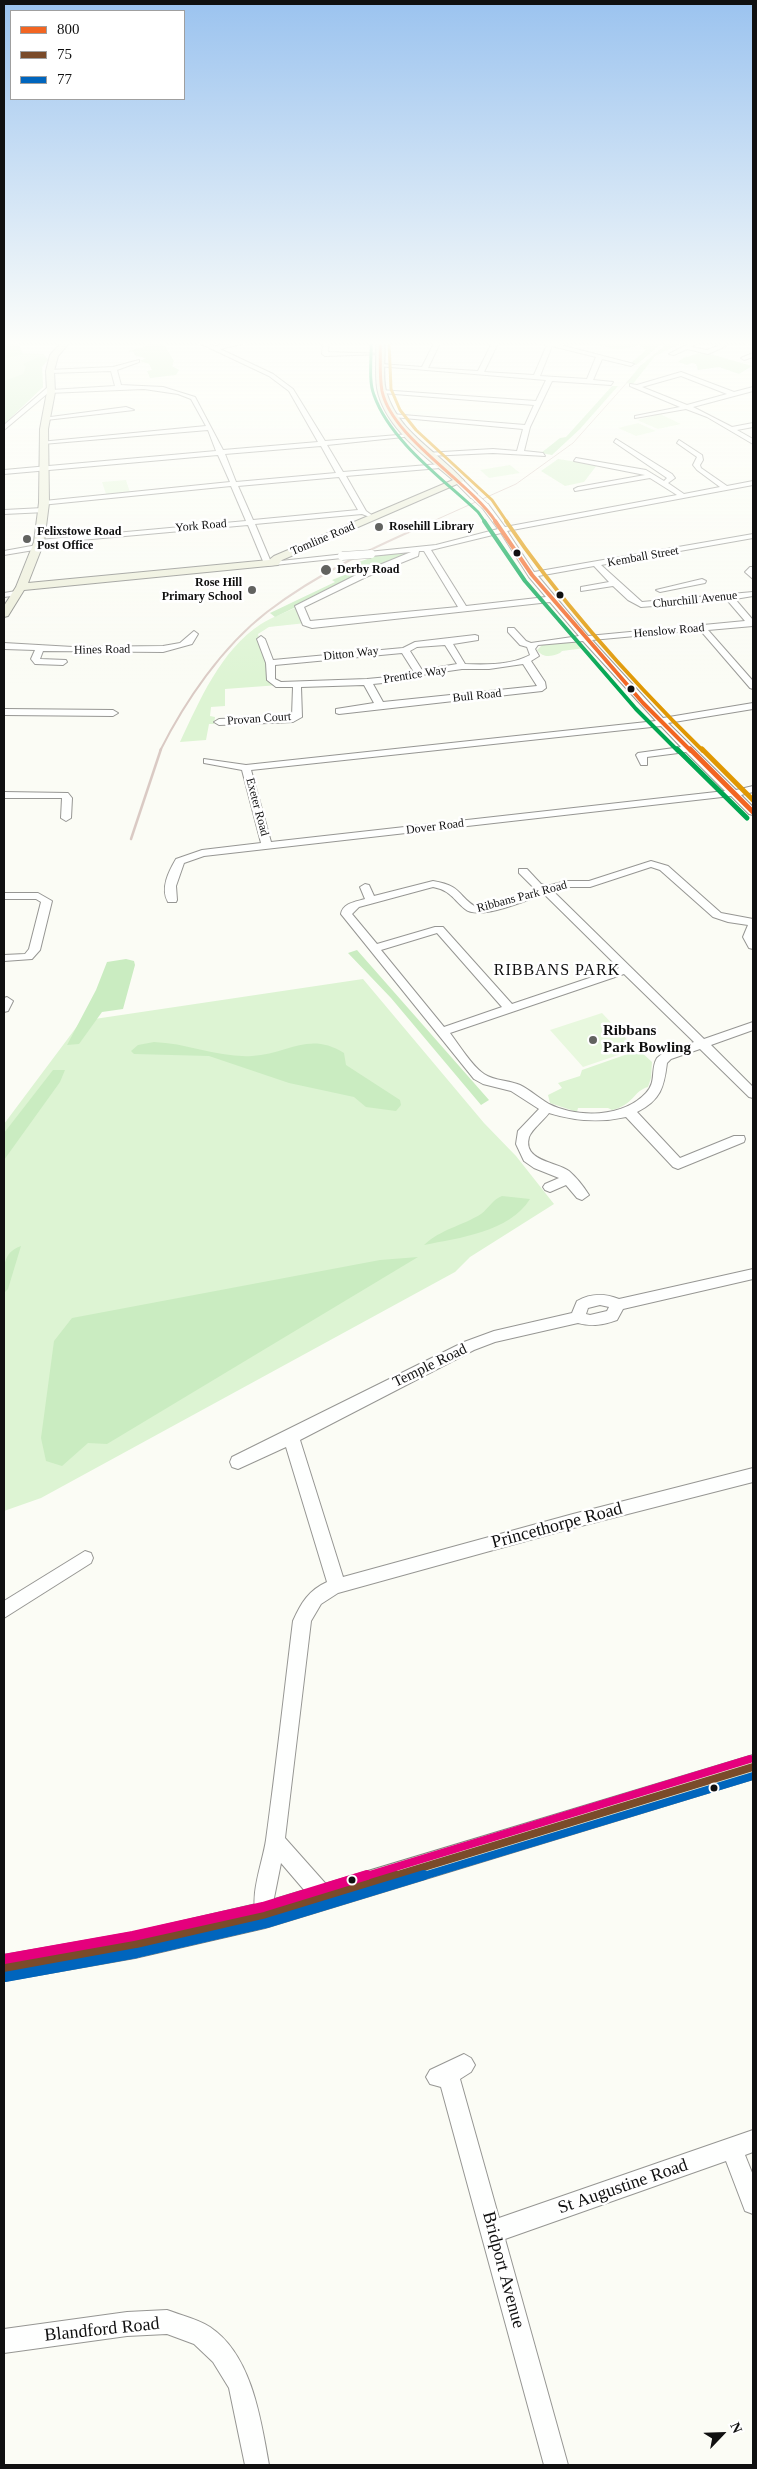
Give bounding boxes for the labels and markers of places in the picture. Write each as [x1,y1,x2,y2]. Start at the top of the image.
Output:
place label: Rosehill Library [389,520,474,534]
marker: Rosehill Library [373,521,385,533]
place label: Felixstowe Road Post Office [37,525,121,553]
marker: Felixstowe Road Post Office [21,533,33,545]
unlabelled marker [512,548,522,558]
marker: Derby Road [319,563,333,577]
place label: Derby Road [337,563,399,577]
place label: Rose Hill Primary School [162,576,242,604]
marker: Rose Hill Primary School [246,584,258,596]
unlabelled marker [555,590,565,600]
unlabelled marker [626,684,636,694]
place label: Ribbans Park Bowling [603,1022,691,1057]
marker: Ribbans Park Bowling [587,1034,599,1046]
unlabelled marker [709,1783,719,1793]
unlabelled marker [347,1875,357,1885]

